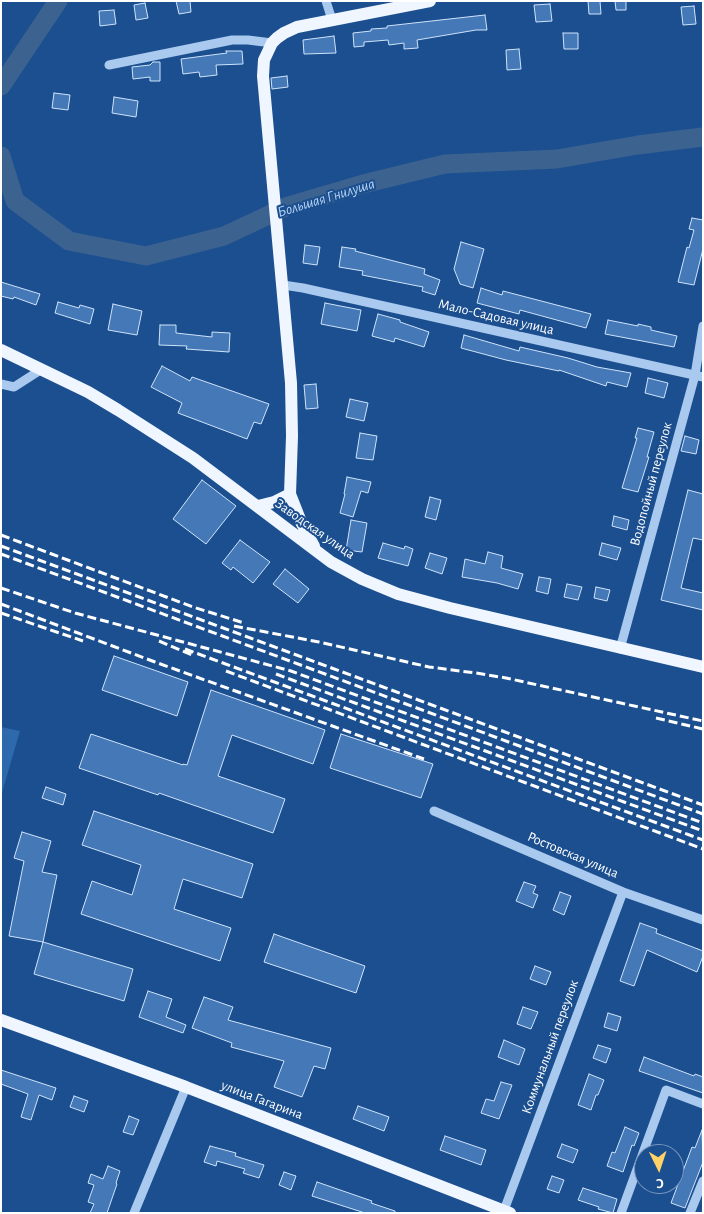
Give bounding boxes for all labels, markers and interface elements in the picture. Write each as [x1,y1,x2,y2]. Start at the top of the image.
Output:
water label: Большая Гнилуша [275,175,377,221]
street label: Мало-Садовая улица [437,296,555,338]
street label: Водопойный переулок [626,420,676,548]
street label: Заводская улица [272,495,358,563]
street label: Ростовская улица [525,828,621,882]
street label: Коммунальный переулок [518,978,582,1116]
street label: улица Гагарина [219,1077,305,1123]
north arrow [634,1144,684,1194]
text: С [656,1176,664,1190]

